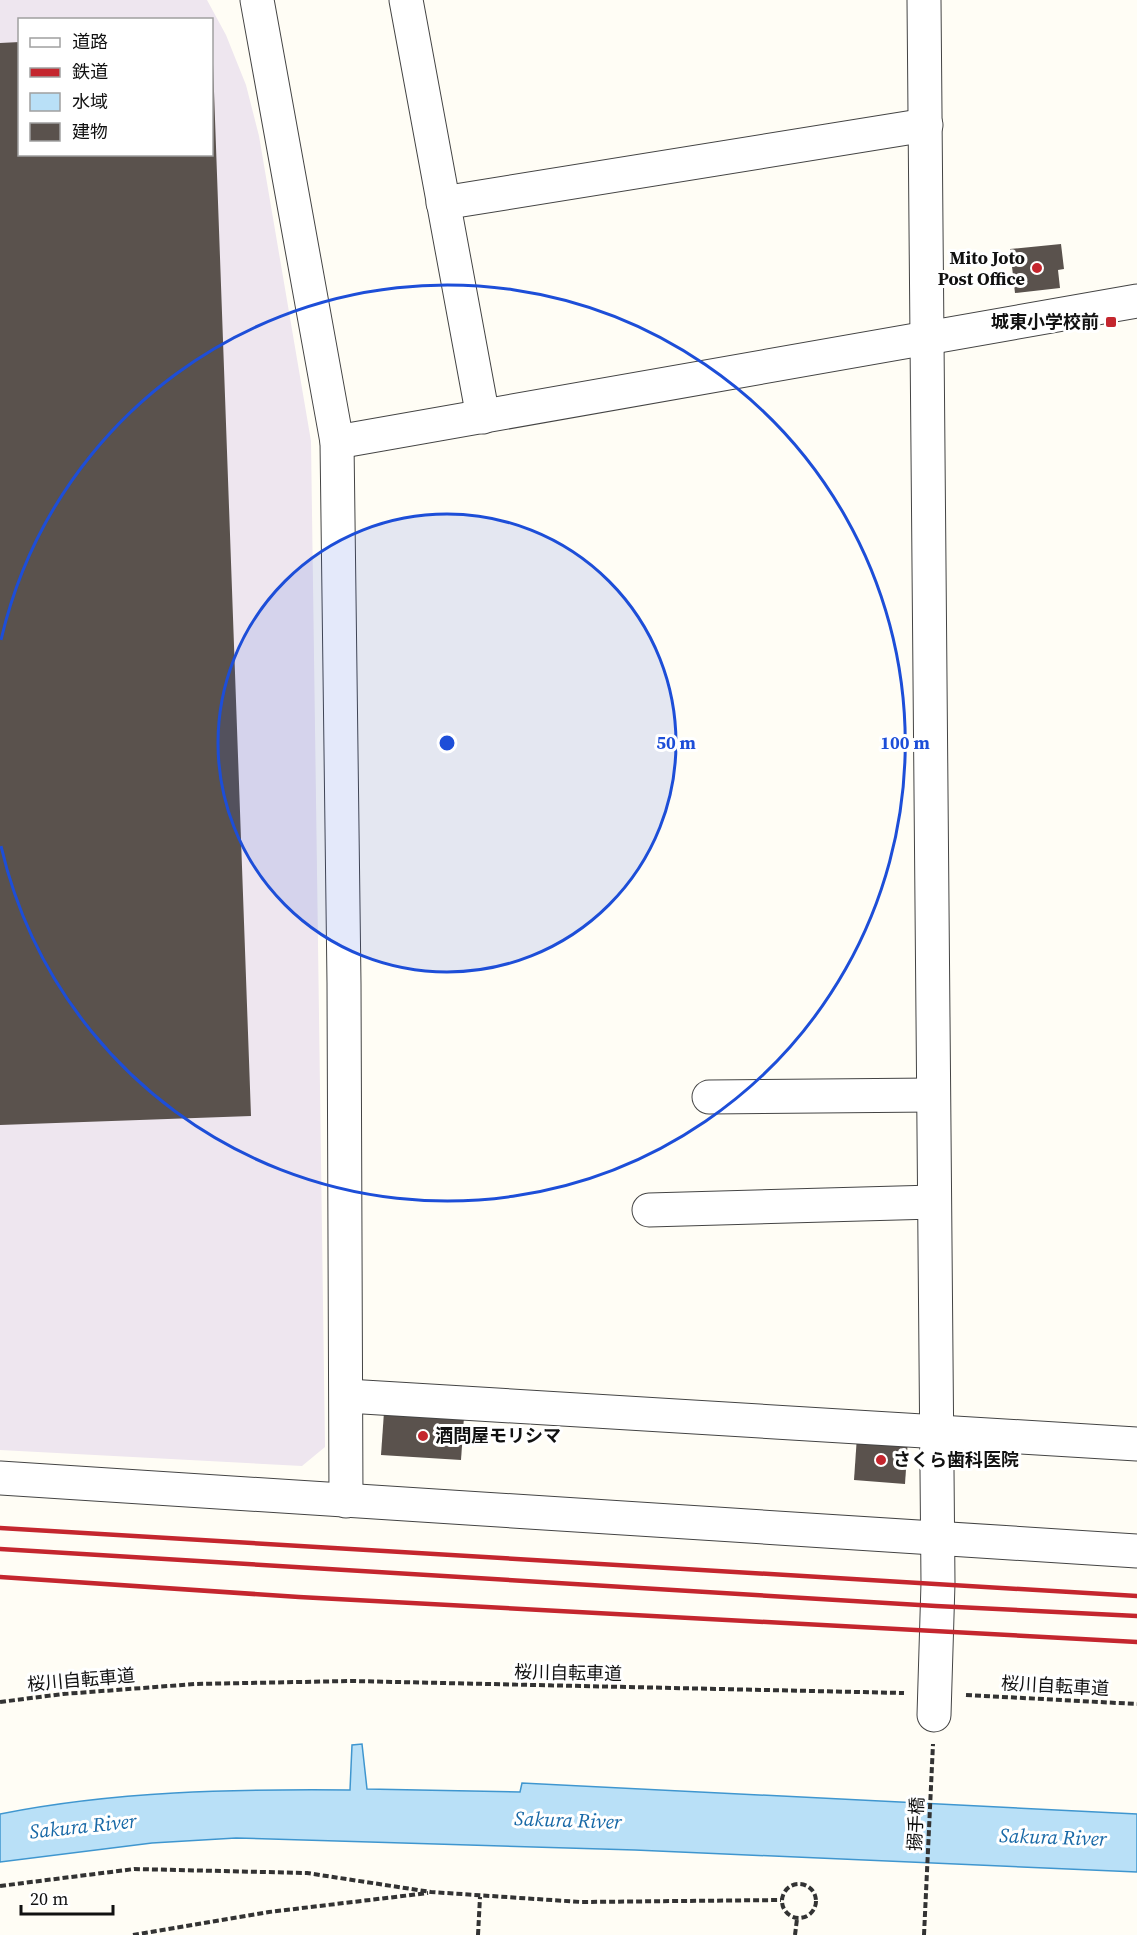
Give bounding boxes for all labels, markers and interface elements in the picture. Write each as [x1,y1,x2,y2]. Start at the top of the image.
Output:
legend [18,18,213,156]
text: 道路 [72,29,108,54]
text: 鉄道 [72,59,108,84]
text: 水域 [72,89,108,114]
text: 建物 [72,119,108,144]
place label: Mito Joto Post Office [938,245,1025,291]
marker: Mito Joto Post Office [1030,261,1044,275]
place label: 城東小学校前 [991,309,1099,334]
marker: 城東小学校前 [1104,315,1118,329]
text: 50 m [656,730,696,755]
text: 100 m [880,730,930,755]
centre of rings [437,733,457,753]
place label: 酒問屋モリシマ [435,1423,561,1448]
marker: 酒問屋モリシマ [416,1429,430,1443]
place label: さくら歯科医院 [893,1447,1019,1472]
marker: さくら歯科医院 [874,1453,888,1467]
street label: 桜川自転車道 [514,1659,622,1686]
street label: 桜川自転車道 [26,1662,136,1697]
street label: 桜川自転車道 [1000,1670,1110,1701]
street label: 搦手橋 [902,1796,929,1852]
water label: Sakura River [514,1804,623,1836]
water label: Sakura River [28,1806,139,1846]
water label: Sakura River [999,1821,1108,1853]
scale bar [21,1878,112,1916]
text: 20 m [30,1886,68,1911]

